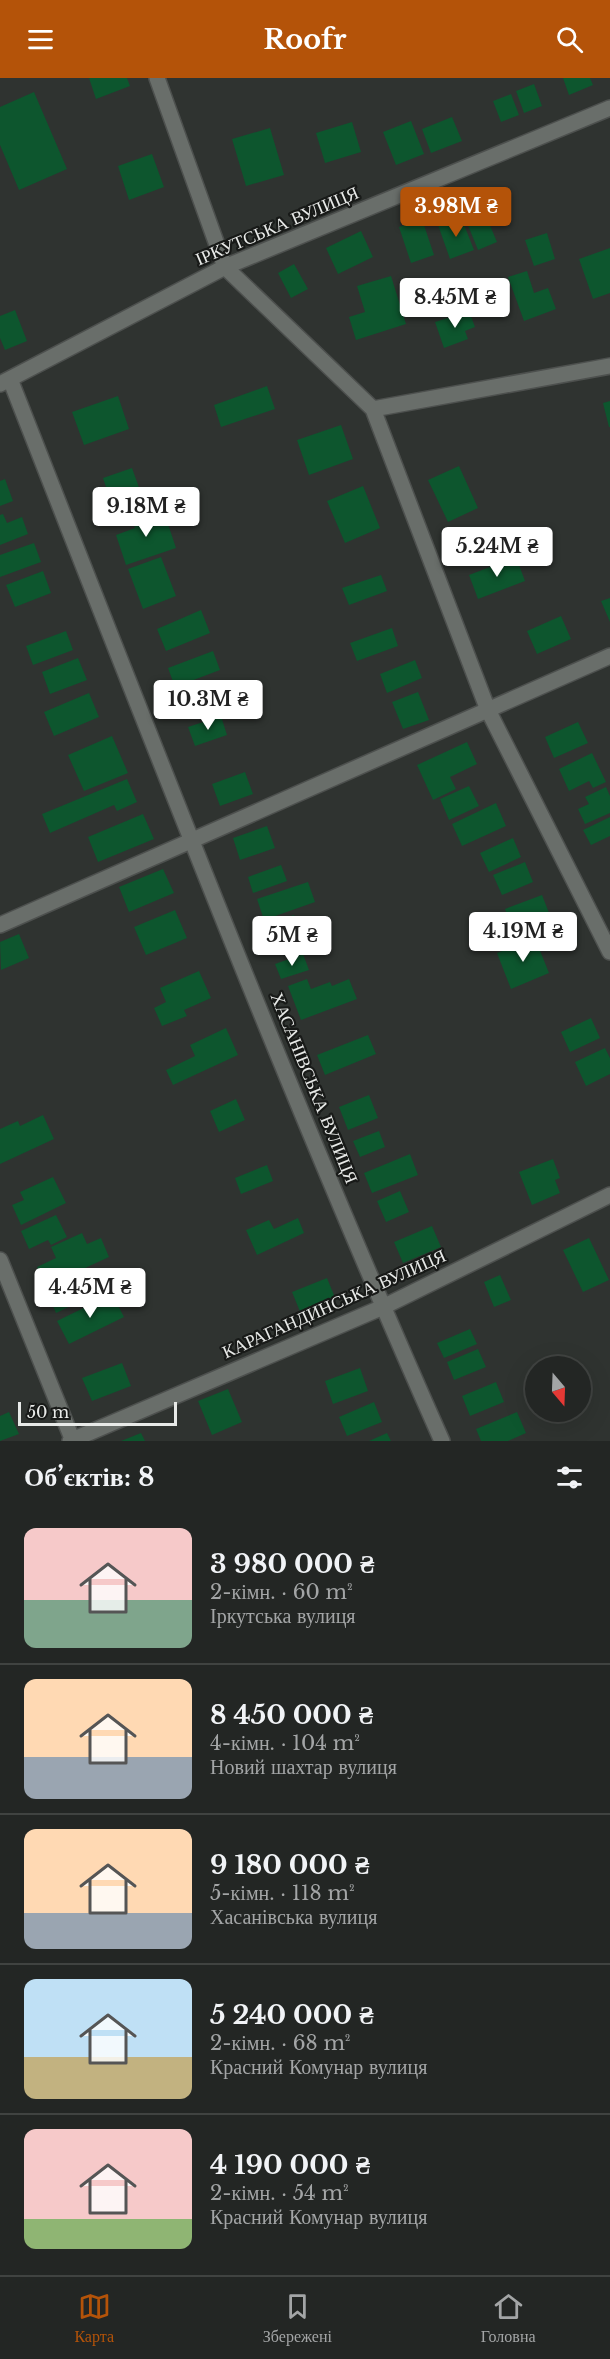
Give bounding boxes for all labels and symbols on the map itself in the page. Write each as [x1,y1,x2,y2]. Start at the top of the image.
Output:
street label: ІРКУТСЬКА ВУЛИЦЯ [192,182,362,270]
pin: 3.98M ₴ [401,187,511,238]
pin: 8.45M ₴ [400,278,510,329]
pin: 9.18M ₴ [91,487,201,538]
pin: 5.24M ₴ [442,527,552,578]
pin: 10.3M ₴ [153,680,263,731]
pin: 4.19M ₴ [468,912,578,963]
pin: 5M ₴ [256,916,328,967]
street label: ХАСАНІВСЬКА ВУЛИЦЯ [266,989,362,1187]
street label: КАРАГАНДИНСЬКА ВУЛИЦЯ [219,1245,449,1363]
pin: 4.45M ₴ [35,1268,145,1319]
north arrow [525,1356,591,1422]
scale bar [18,1399,177,1426]

